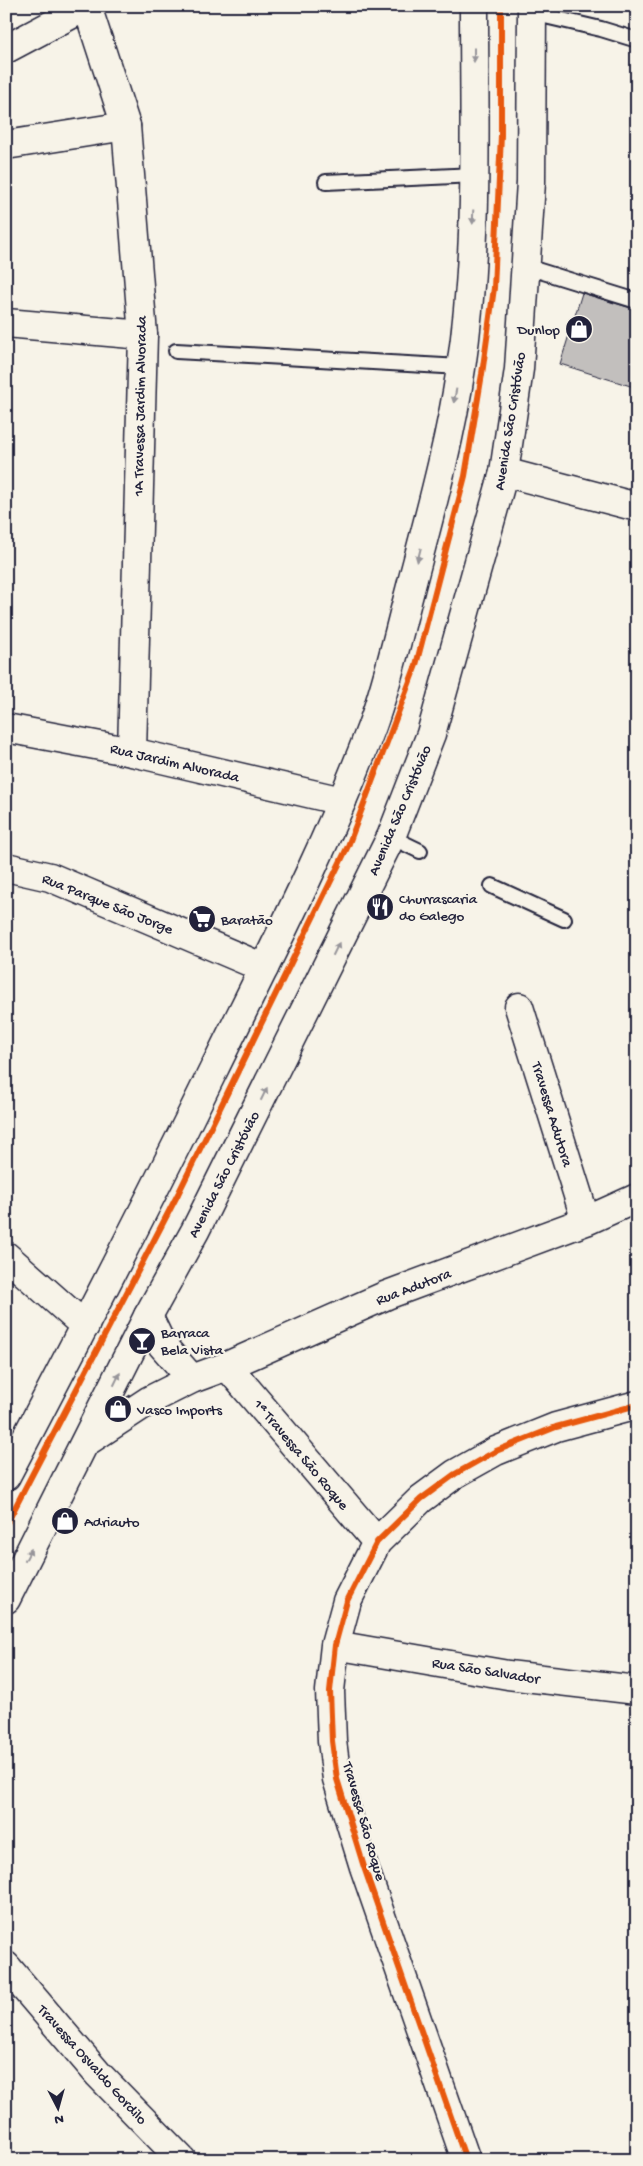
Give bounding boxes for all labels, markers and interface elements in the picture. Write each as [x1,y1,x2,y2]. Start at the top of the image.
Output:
one-way arrow [470,47,478,63]
one-way arrow [469,210,477,226]
shop icon: Dunlop [564,314,594,344]
street label: 1A Travessa Jardim Alvorada [130,315,152,497]
place label: Dunlop [517,322,561,340]
street label: Avenida São Cristóvão [491,351,531,492]
one-way arrow [451,389,459,405]
one-way arrow [415,547,423,562]
street label: Rua Jardim Alvorada [108,740,241,788]
street label: Avenida São Cristóvão [365,743,437,879]
street label: Rua Parque São Jorge [39,870,176,940]
place label: Churrascaria do Galego [399,891,478,926]
restaurant icon: Churrascaria do Galego [365,892,395,922]
supermarket icon: Baratão [187,904,217,934]
place label: Baratão [220,912,273,930]
one-way arrow [332,942,340,956]
street label: Travessa Adutora [526,1059,576,1170]
one-way arrow [260,1087,268,1101]
street label: Avenida São Cristóvão [185,1108,265,1241]
street label: Rua Adutora [374,1265,454,1310]
place label: Barraca Bela Vista [160,1325,224,1360]
bar icon: Barraca Bela Vista [127,1326,157,1356]
one-way arrow [113,1372,121,1386]
shop icon: Vasco Imports [103,1394,133,1424]
street label: 1ª Travessa São Roque [248,1396,352,1514]
place label: Vasco Imports [136,1402,222,1420]
shop icon: Adriauto [50,1506,80,1536]
place label: Adriauto [84,1514,140,1532]
one-way arrow [24,1548,32,1562]
street label: Rua São Salvador [431,1655,542,1690]
street label: Travessa São Roque [337,1759,389,1883]
street label: Travessa Osvaldo Gordilo [32,2001,150,2129]
north arrow [32,2084,82,2134]
text: N [54,2110,65,2127]

